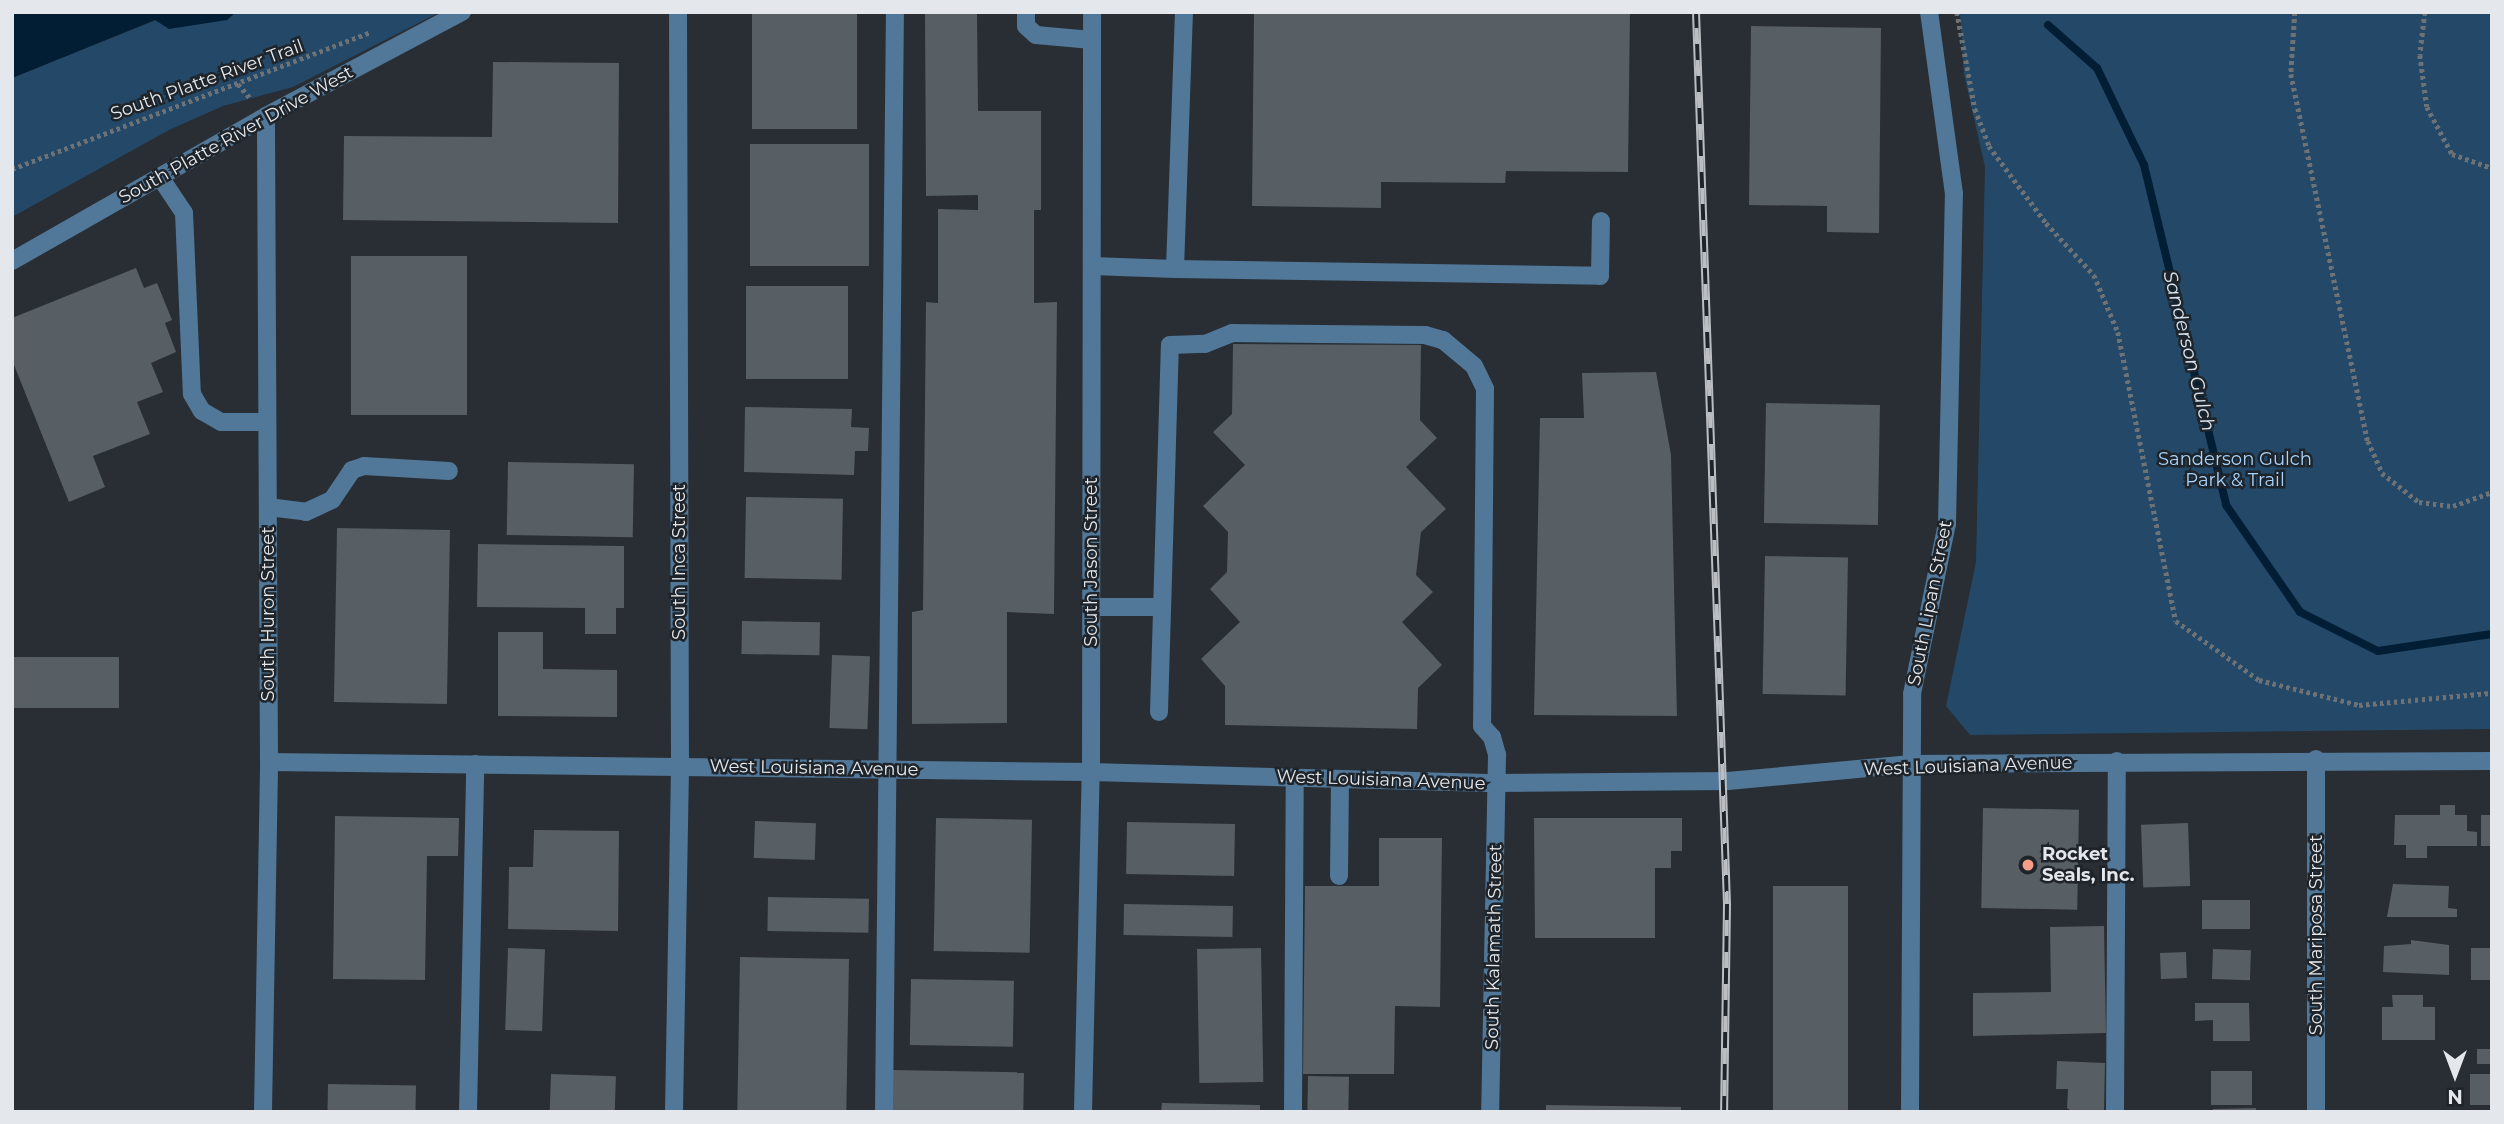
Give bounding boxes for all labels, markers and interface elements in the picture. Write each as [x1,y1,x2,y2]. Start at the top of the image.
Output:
street label: South Platte River Trail [108,35,306,125]
street label: South Platte River Drive West [115,61,357,209]
water label: Sanderson Gulch [2158,269,2220,433]
park label: Sanderson Gulch Park & Trail [2158,449,2312,491]
street label: South Jason Street [1080,477,1102,647]
street label: South Inca Street [668,484,690,640]
street label: South Lipan Street [1903,518,1957,688]
street label: South Huron Street [257,527,279,701]
street label: West Louisiana Avenue [1863,752,2073,780]
street label: West Louisiana Avenue [709,755,919,781]
street label: West Louisiana Avenue [1276,766,1486,794]
street label: South Mariposa Street [2305,835,2327,1035]
street label: South Kalamath Street [1481,844,1507,1050]
place label: Rocket Seals, Inc. [2042,844,2135,886]
marker: Rocket Seals, Inc. [2020,857,2036,873]
north arrow [2420,1040,2490,1110]
text: N [2447,1085,2463,1108]

